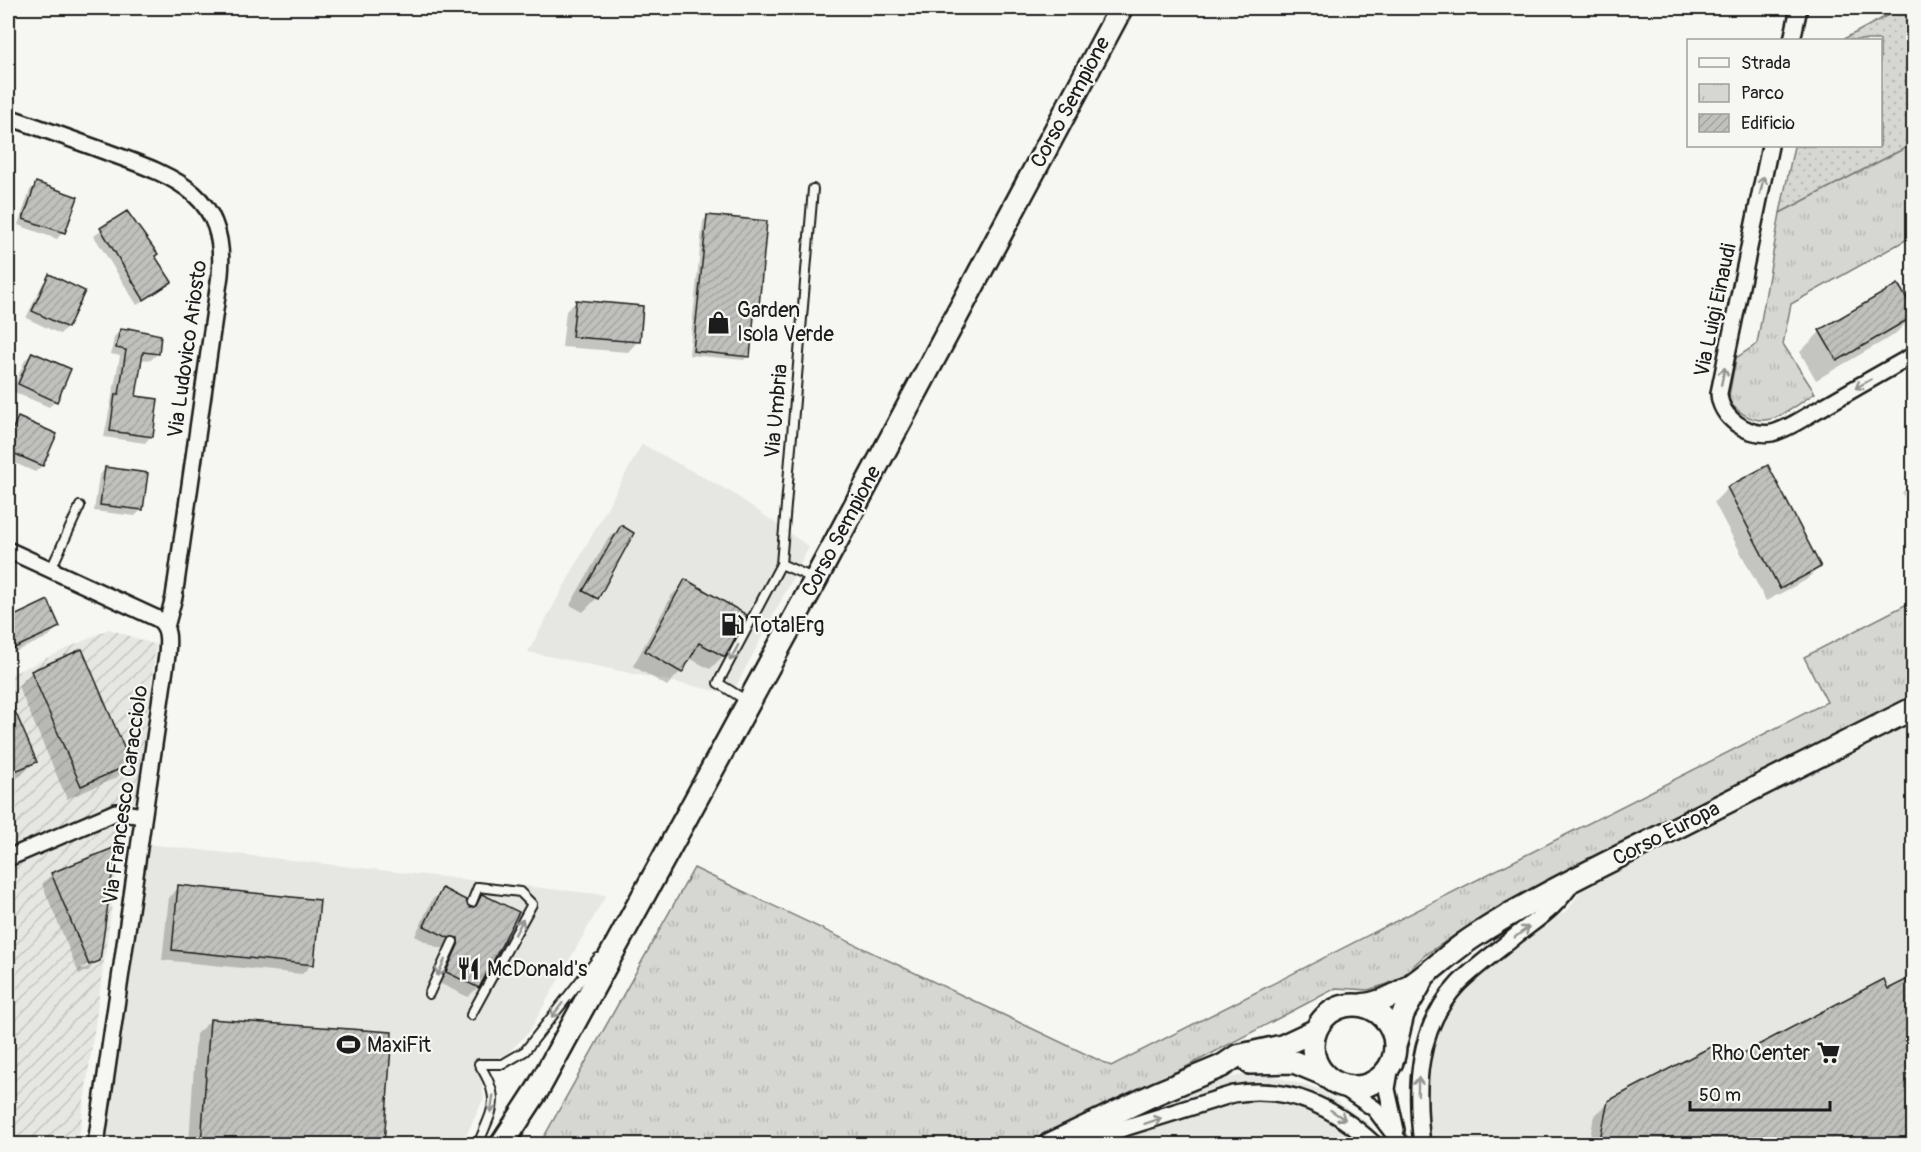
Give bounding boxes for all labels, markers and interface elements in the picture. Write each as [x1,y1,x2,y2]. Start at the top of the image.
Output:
street label: Corso Sempione [1024,31,1117,173]
legend [1687,39,1882,147]
text: Strada [1741,52,1791,75]
text: Parco [1741,82,1784,105]
text: Edificio [1741,112,1795,135]
one-way arrow [1757,176,1768,196]
street label: Via Luigi Einaudi [1688,241,1743,379]
street label: Via Ludovico Ariosto [162,258,213,440]
place label: Garden Isola Verde [737,297,834,348]
shop icon: Garden Isola Verde [706,309,732,335]
street label: Via Umbria [759,363,794,459]
one-way arrow [1718,367,1729,387]
one-way arrow [1855,378,1872,390]
street label: Corso Sempione [795,460,888,602]
fuel station icon: TotalErg [719,612,745,638]
place label: TotalErg [750,612,824,639]
one-way arrow [728,644,740,661]
street label: Via Francesco Caracciolo [97,684,154,907]
street label: Corso Europa [1608,795,1724,872]
one-way arrow [513,919,525,936]
one-way arrow [1514,925,1530,938]
restaurant icon: McDonald's [456,956,482,982]
place label: McDonald's [487,956,588,983]
one-way arrow [435,958,447,976]
one-way arrow [551,1002,564,1018]
sports icon: MaxiFit [336,1032,362,1058]
place label: MaxiFit [367,1032,432,1059]
place label: Rho Center [1711,1040,1810,1067]
supermarket icon: Rho Center [1815,1040,1841,1066]
scale bar [1690,1074,1830,1112]
one-way arrow [1412,1077,1424,1097]
text: 50 m [1699,1084,1741,1107]
one-way arrow [486,1094,497,1113]
one-way arrow [1329,1109,1346,1121]
one-way arrow [1143,1115,1162,1126]

